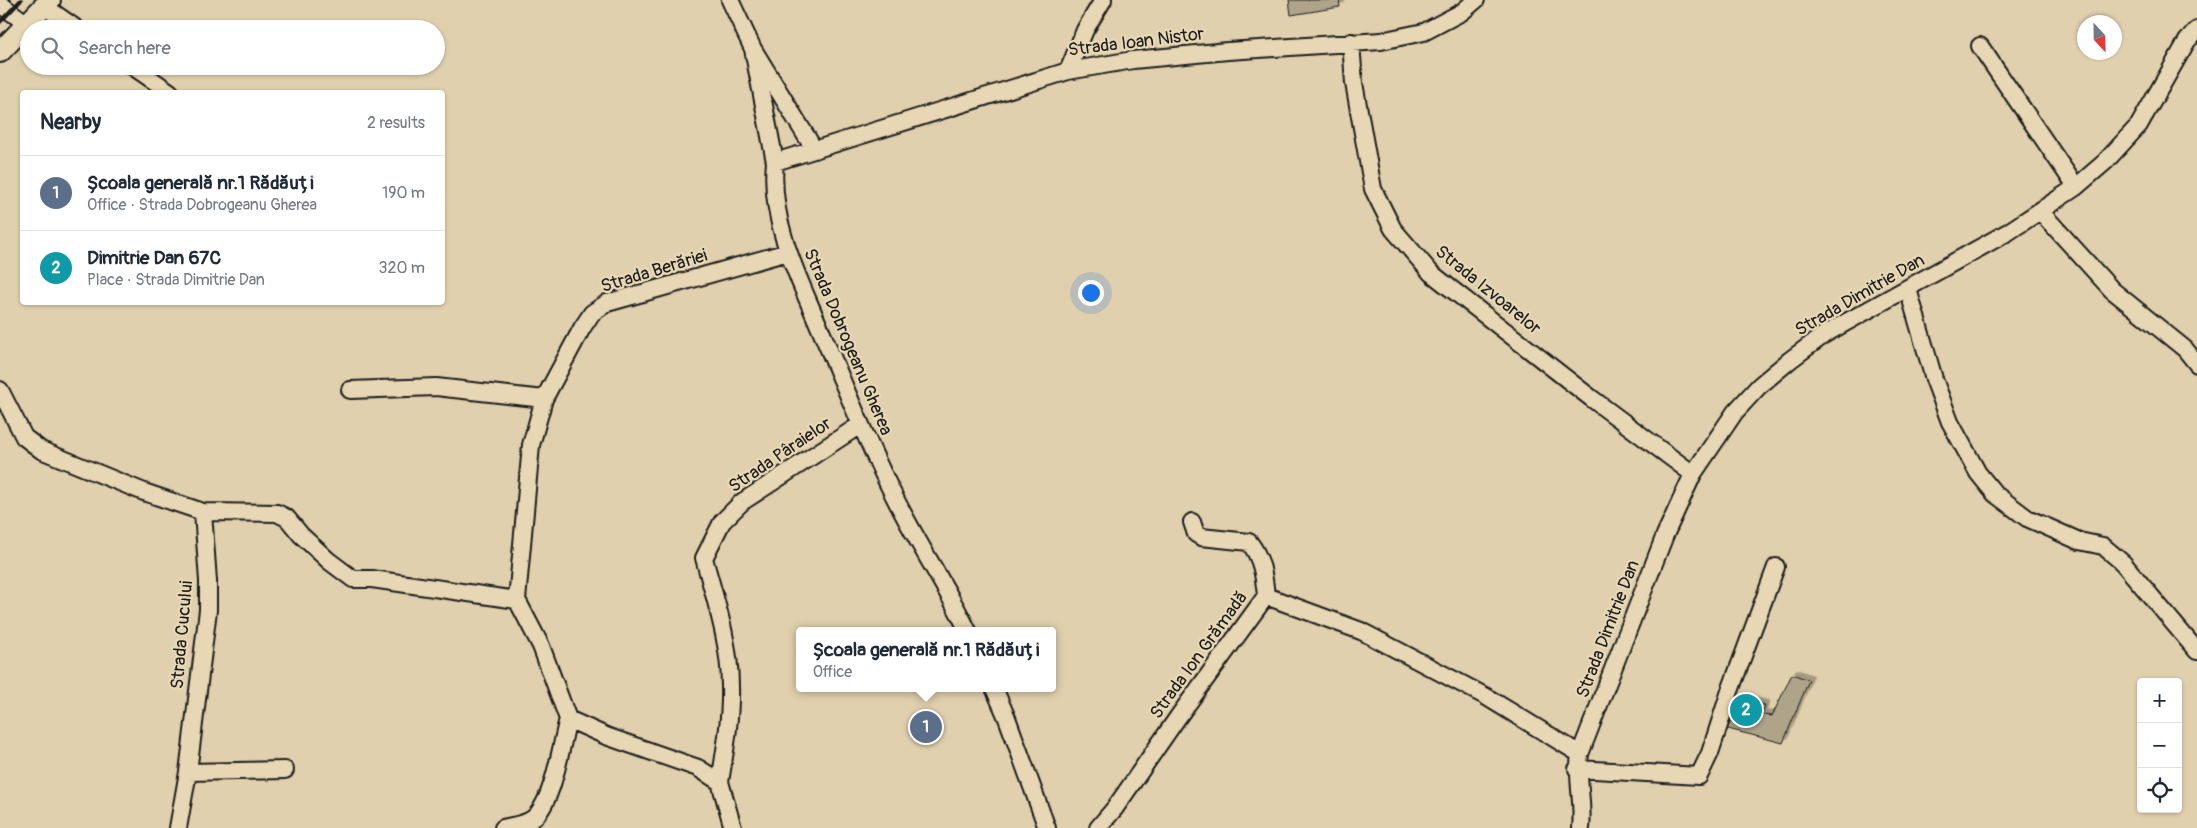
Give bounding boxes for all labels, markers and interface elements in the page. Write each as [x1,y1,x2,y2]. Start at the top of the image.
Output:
north arrow [2077,15,2122,60]
search box [20,20,445,75]
street label: Strada Ioan Nistor [1067,22,1206,62]
icon: search [38,34,66,62]
text: Search here [78,36,171,60]
text: Nearby [40,109,101,136]
text: 2 results [367,113,425,133]
text: Școala generală nr.1 Rădăuți [87,171,314,195]
text: 1 [53,183,59,203]
text: 190 m [382,183,425,203]
text: Office · Strada Dobrogeanu Gherea [87,195,317,215]
street label: Strada Izvoarelor [1430,240,1546,340]
street label: Strada Berăriei [598,244,710,298]
street label: Strada Dobrogeanu Gherea [798,245,898,439]
text: Dimitrie Dan 67C [87,246,221,270]
street label: Strada Dimitrie Dan [1791,249,1929,341]
text: 2 [52,258,60,278]
text: 320 m [379,258,425,278]
text: Place · Strada Dimitrie Dan [87,270,265,290]
your location [1078,280,1104,306]
street label: Strada Pâraielor [724,412,836,498]
street label: Strada Dimitrie Dan [1571,557,1645,701]
street label: Strada Cucului [166,580,198,690]
street label: Strada Ion Grămadă [1145,587,1253,723]
popup [796,627,1056,692]
text: Școala generală nr.1 Rădăuți [813,638,1039,662]
text: Office [813,662,852,682]
map controls [2137,678,2182,813]
button: + [2137,678,2182,723]
pin: 2 [1730,691,1762,729]
pin: 1 [910,708,942,746]
button: − [2137,723,2182,768]
button: locate [2137,768,2182,813]

